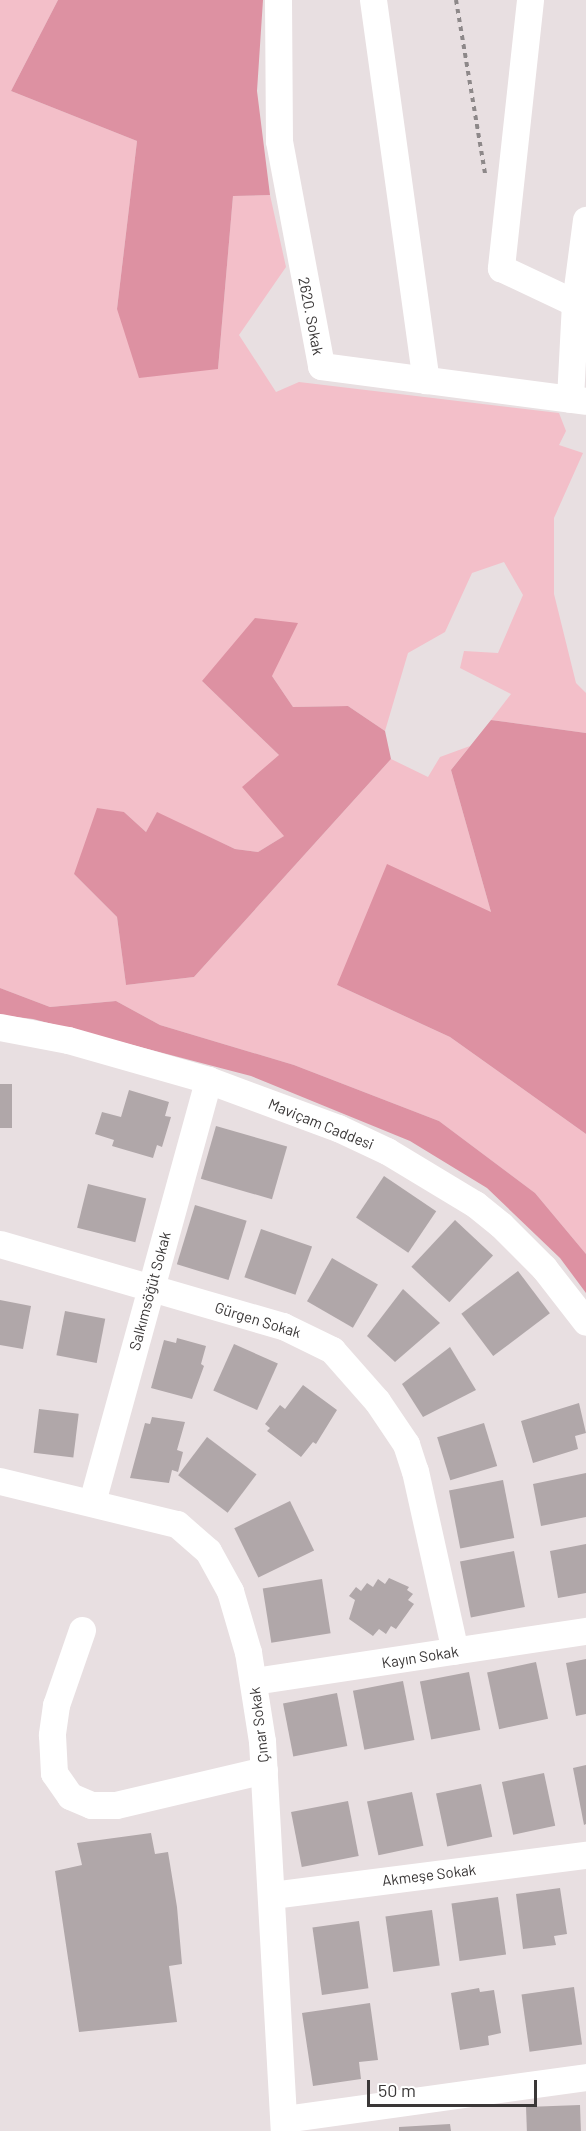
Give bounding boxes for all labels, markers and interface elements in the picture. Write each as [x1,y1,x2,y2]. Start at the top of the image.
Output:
street label: 2620. Sokak [295,276,327,356]
street label: Maviçam Caddesi [266,1095,376,1153]
street label: Salkımsöğüt Sokak [125,1230,175,1352]
street label: Gürgen Sokak [213,1298,303,1342]
street label: Kayın Sokak [380,1642,460,1672]
street label: Çınar Sokak [245,1686,273,1764]
street label: Akmeşe Sokak [381,1860,477,1890]
scale bar [370,2068,540,2106]
text: 50 m [378,2079,416,2101]

